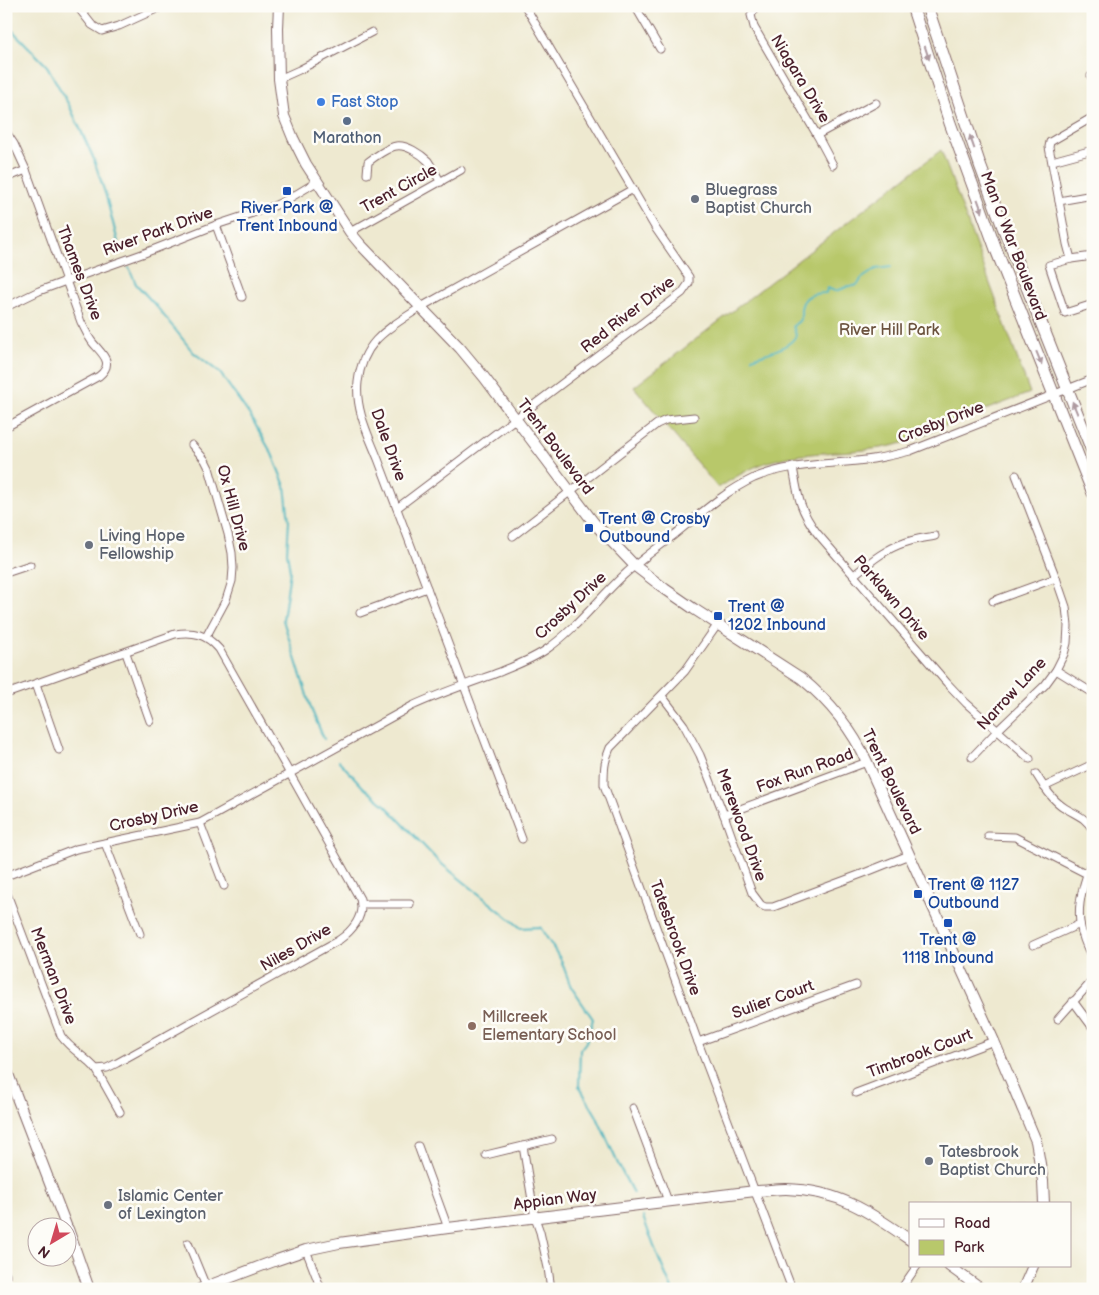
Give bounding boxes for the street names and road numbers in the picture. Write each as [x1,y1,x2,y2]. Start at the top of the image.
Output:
street label: Niagara Drive [766,31,834,127]
street label: Trent Circle [358,160,441,218]
street label: Man O War Boulevard [976,169,1050,323]
street label: River Park Drive [100,203,216,261]
street label: Thames Drive [52,223,106,323]
street label: Red River Drive [577,272,679,357]
street label: Trent Boulevard [513,395,597,499]
street label: Crosby Drive [895,398,987,448]
street label: Dale Drive [366,406,410,484]
street label: Ox Hill Drive [212,463,254,554]
street label: Parklawn Drive [849,552,933,645]
street label: Crosby Drive [531,568,611,644]
street label: Narrow Lane [973,653,1051,734]
street label: Trent Boulevard [857,726,925,838]
street label: Fox Run Road [754,745,856,797]
street label: Merewood Drive [712,766,770,884]
street label: Crosby Drive [108,797,201,836]
street label: Tatesbrook Drive [645,878,705,999]
street label: Niles Drive [257,920,335,976]
street label: Merman Drive [26,925,80,1028]
street label: Sulier Court [730,976,817,1024]
street label: Timbrook Court [865,1025,975,1083]
street label: Appian Way [512,1185,599,1215]

